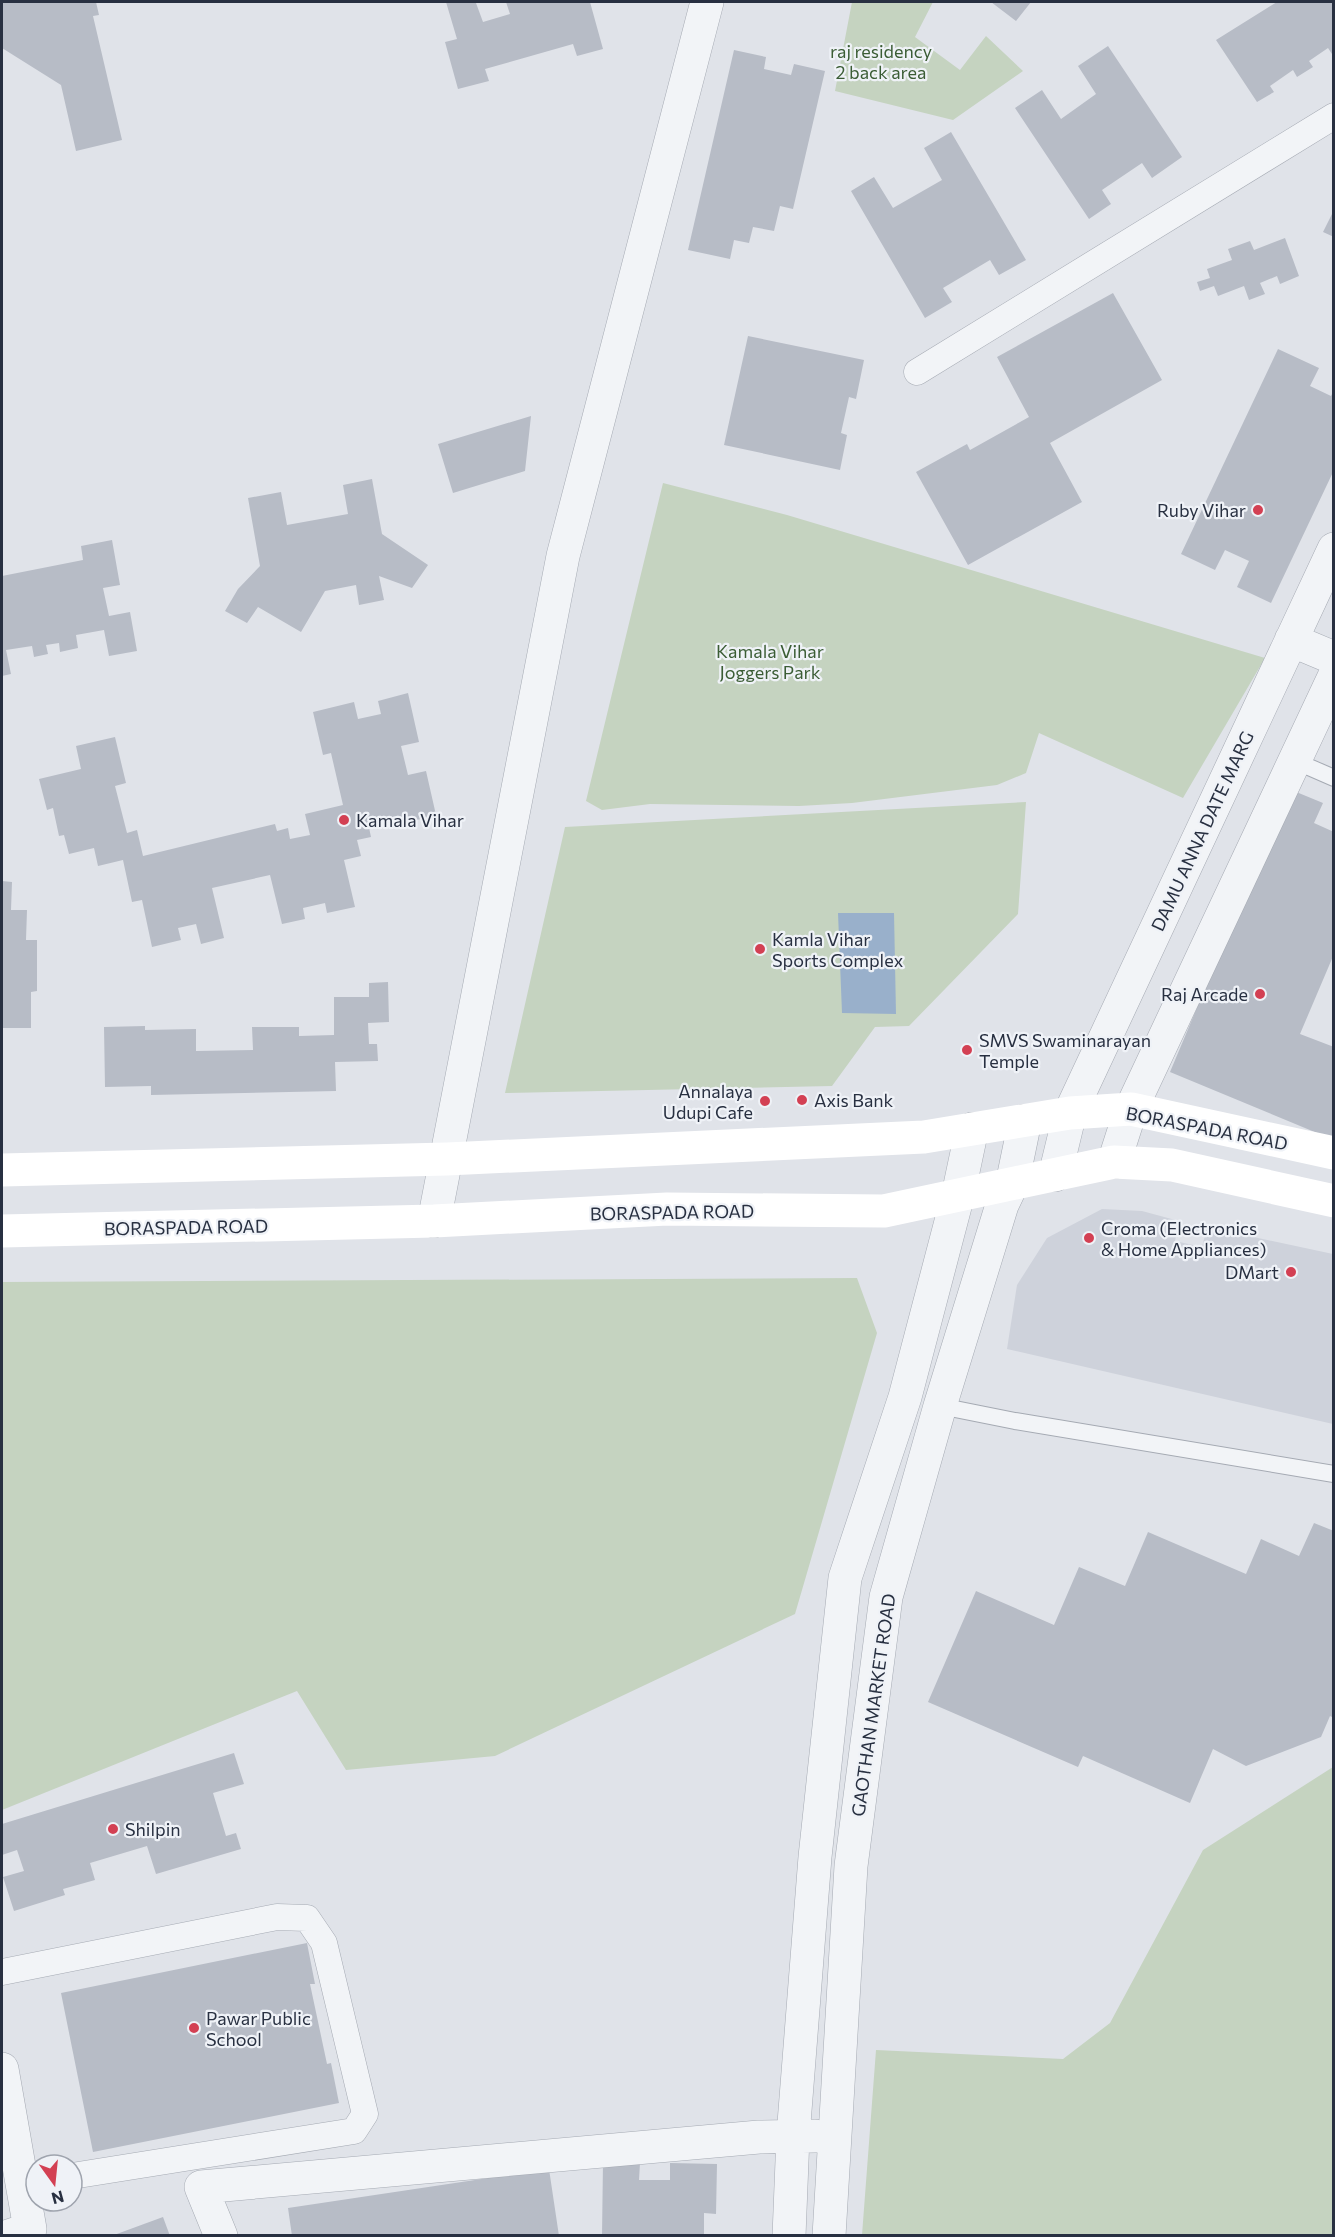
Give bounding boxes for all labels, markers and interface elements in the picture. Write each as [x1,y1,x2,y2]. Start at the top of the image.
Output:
park label: raj residency 2 back area [830,40,932,83]
place label: Ruby Vihar [1157,499,1246,521]
marker: Ruby Vihar [1251,503,1265,517]
park label: Kamala Vihar Joggers Park [716,640,824,683]
street label: DAMU ANNA DATE MARG [1146,728,1258,934]
place label: Kamala Vihar [356,809,464,831]
marker: Kamala Vihar [337,813,351,827]
place label: Kamla Vihar Sports Complex [772,928,904,971]
marker: Kamla Vihar Sports Complex [753,942,767,956]
place label: Raj Arcade [1161,983,1248,1005]
marker: Raj Arcade [1253,987,1267,1001]
place label: SMVS Swaminarayan Temple [979,1029,1151,1072]
marker: SMVS Swaminarayan Temple [960,1043,974,1057]
place label: Annalaya Udupi Cafe [663,1080,753,1123]
place label: Axis Bank [814,1089,894,1111]
marker: Axis Bank [795,1093,809,1107]
marker: Annalaya Udupi Cafe [758,1094,772,1108]
street label: BORASPADA ROAD [1124,1102,1290,1154]
street label: BORASPADA ROAD [590,1200,754,1224]
street label: BORASPADA ROAD [104,1215,268,1239]
place label: Croma (Electronics & Home Appliances) [1101,1217,1266,1260]
marker: Croma (Electronics & Home Appliances) [1082,1231,1096,1245]
place label: DMart [1225,1261,1279,1283]
marker: DMart [1284,1265,1298,1279]
street label: GAOTHAN MARKET ROAD [846,1592,900,1818]
place label: Shilpin [125,1818,181,1840]
marker: Shilpin [106,1822,120,1836]
place label: Pawar Public School [206,2007,311,2050]
marker: Pawar Public School [187,2021,201,2035]
north arrow [24,2153,84,2213]
text: N [50,2187,66,2209]

